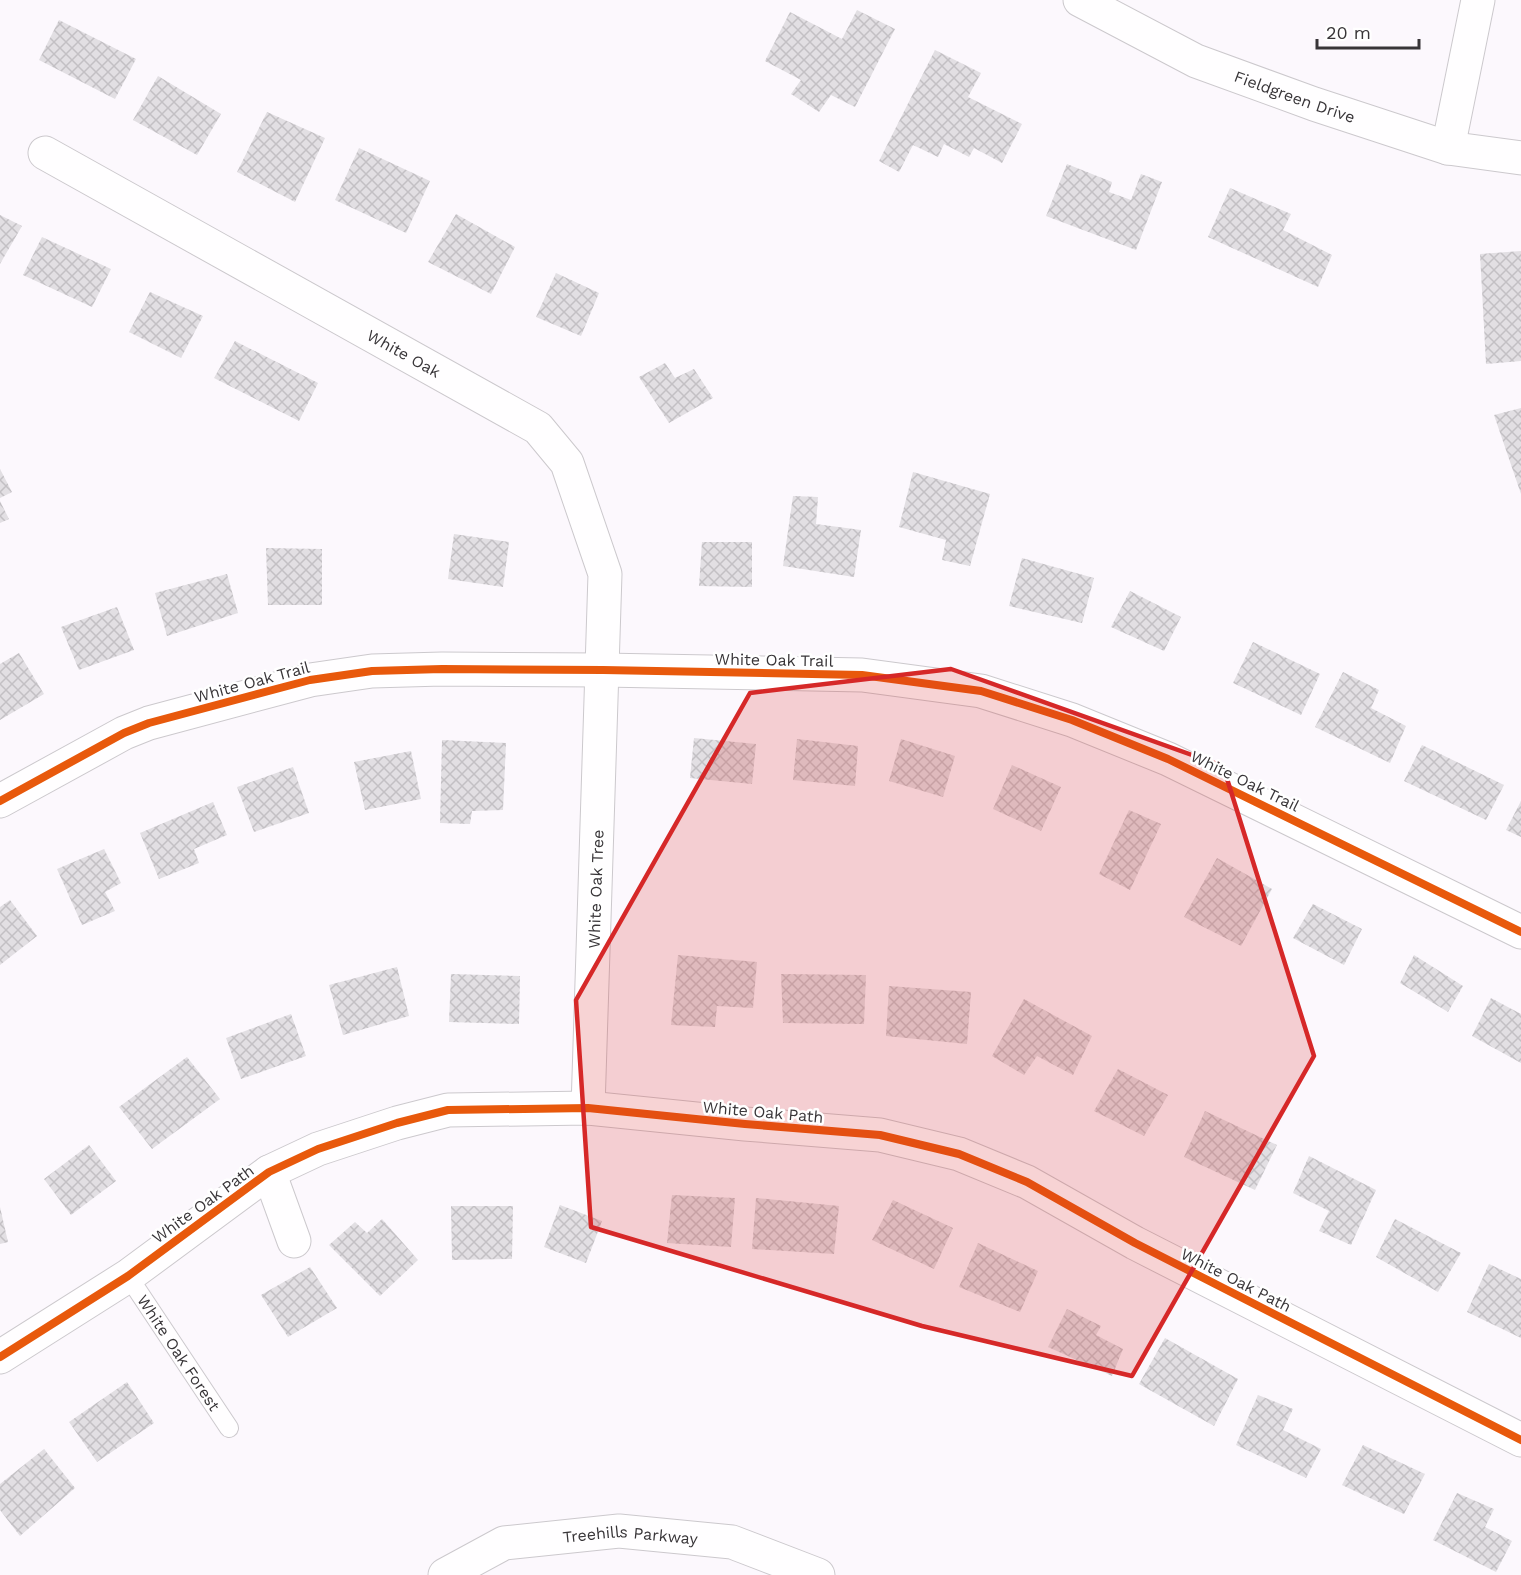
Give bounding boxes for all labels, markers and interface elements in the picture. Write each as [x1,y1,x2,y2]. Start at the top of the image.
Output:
scale bar [1317,12,1419,50]
text: 20 m [1326,22,1371,43]
street label: Fieldgreen Drive [1232,66,1358,126]
street label: White Oak [364,325,444,381]
street label: White Oak Trail [714,649,834,671]
street label: White Oak Trail [192,657,312,707]
street label: White Oak Trail [1187,746,1303,816]
street label: White Oak Tree [584,829,608,949]
street label: White Oak Path [702,1097,824,1127]
street label: White Oak Path [148,1161,258,1247]
street label: White Oak Path [1178,1244,1294,1316]
street label: White Oak Forest [134,1291,224,1415]
street label: Treehills Parkway [562,1521,699,1548]

